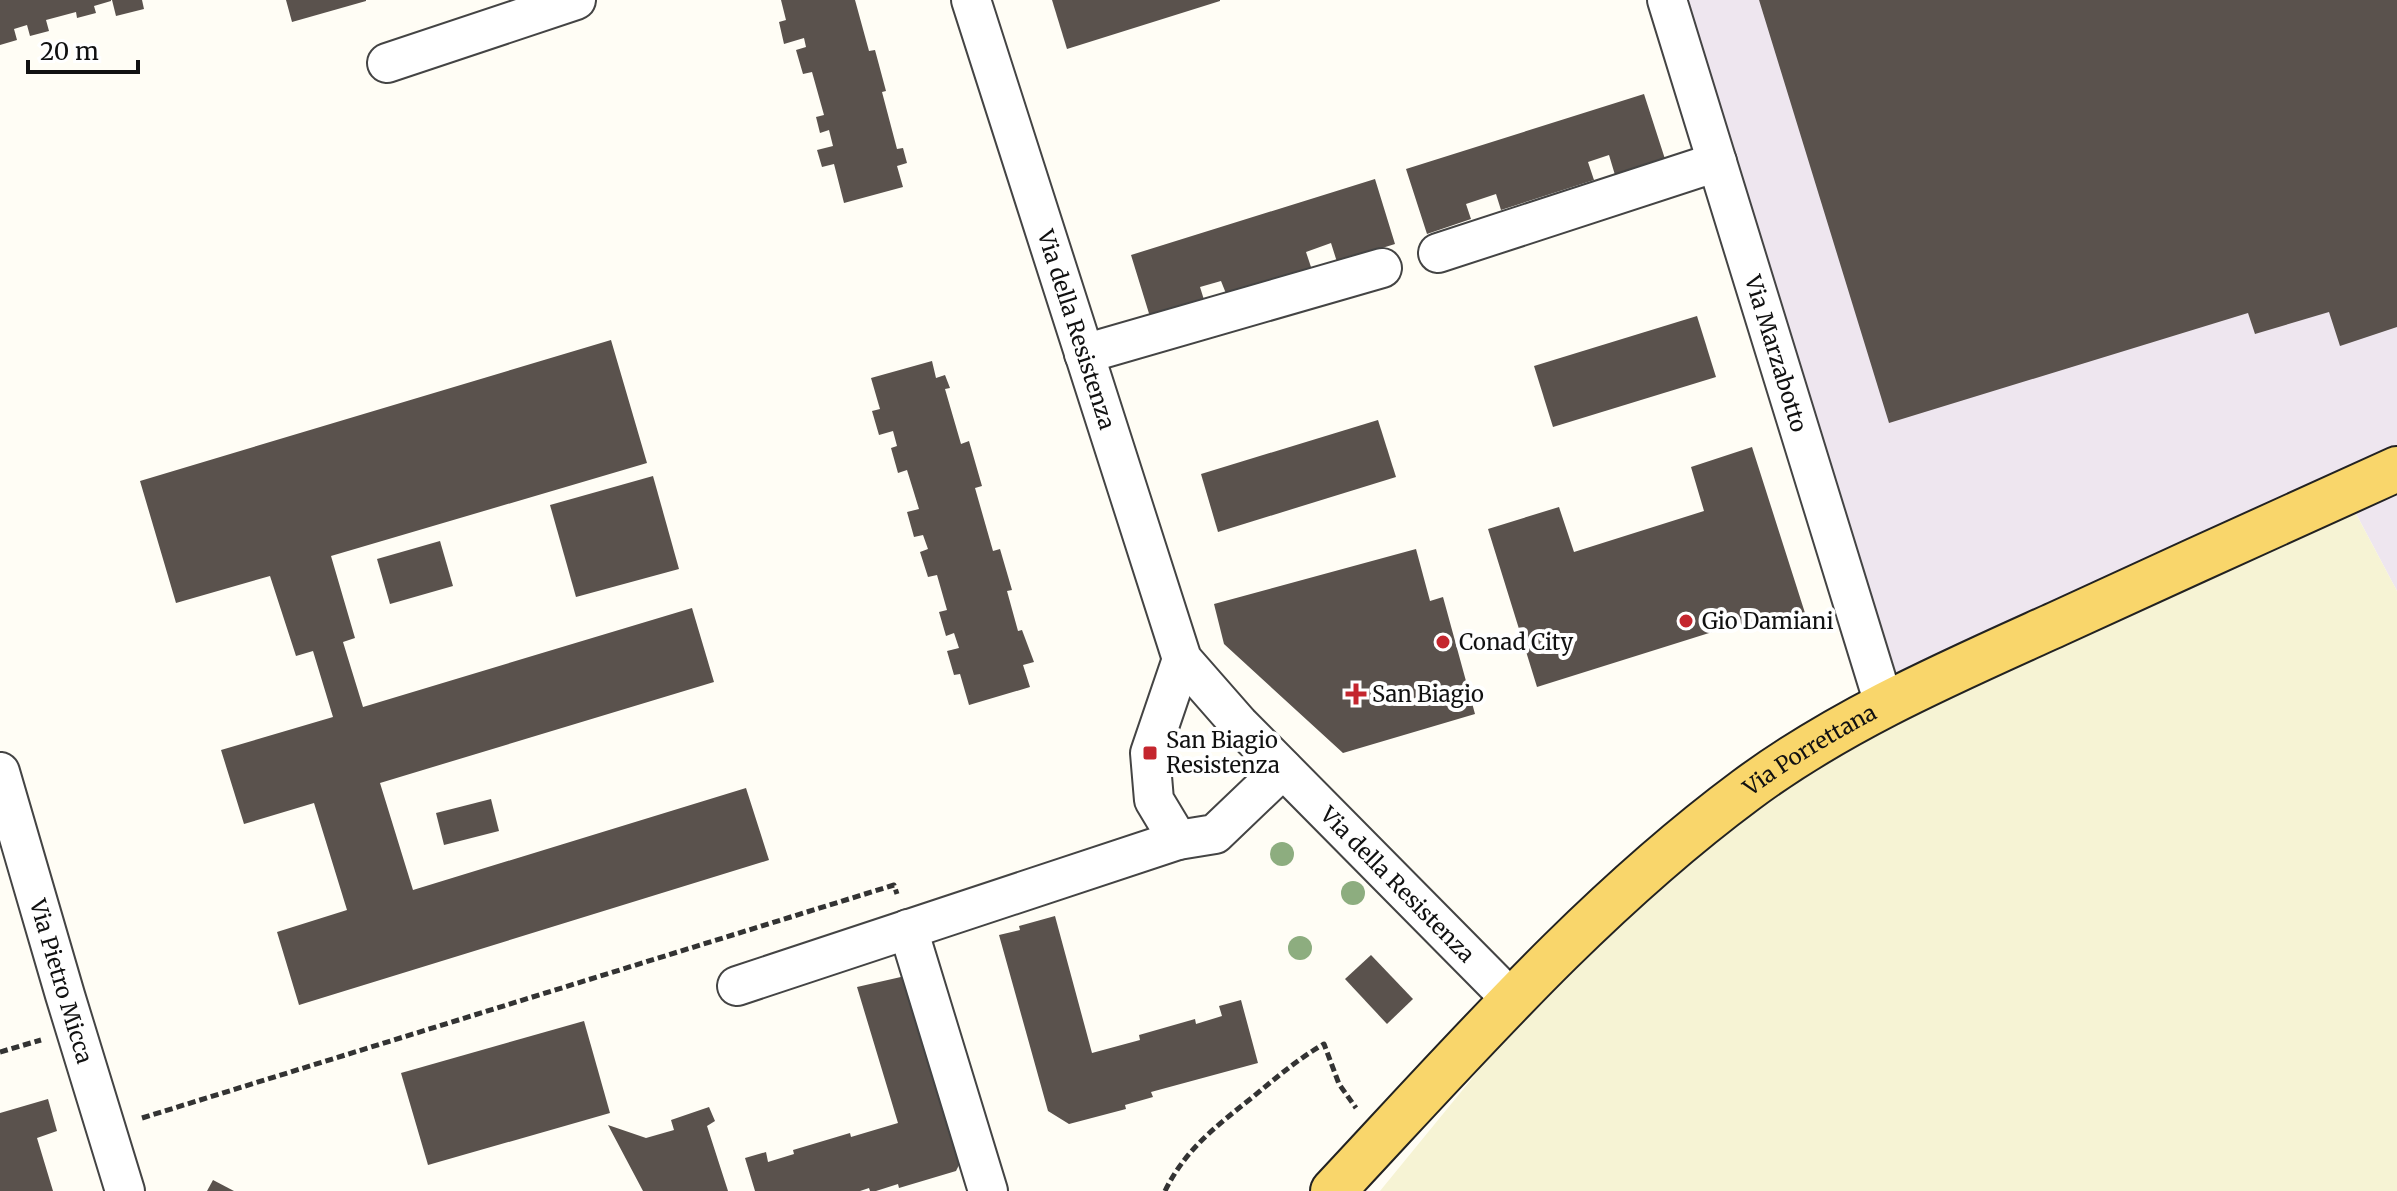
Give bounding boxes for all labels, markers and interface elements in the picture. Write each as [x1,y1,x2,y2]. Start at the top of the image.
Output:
scale bar [28,24,138,74]
text: 20 m [40,36,99,67]
street label: Via della Resistenza [1031,225,1122,433]
street label: Via Marzabotto [1738,271,1813,435]
place label: Gio Damiani [1702,607,1834,635]
marker: Gio Damiani [1677,612,1695,630]
place label: Conad City [1459,628,1573,656]
marker: Conad City [1434,633,1452,651]
place label: San Biagio [1372,680,1484,708]
marker: San Biagio [1347,685,1365,703]
street label: Via Porrettana [1737,698,1881,802]
place label: San Biagio Resistenza [1166,726,1280,779]
marker: San Biagio Resistenza [1141,744,1159,762]
street label: Via della Resistenza [1314,800,1481,968]
street label: Via Pietro Micca [24,895,99,1067]

